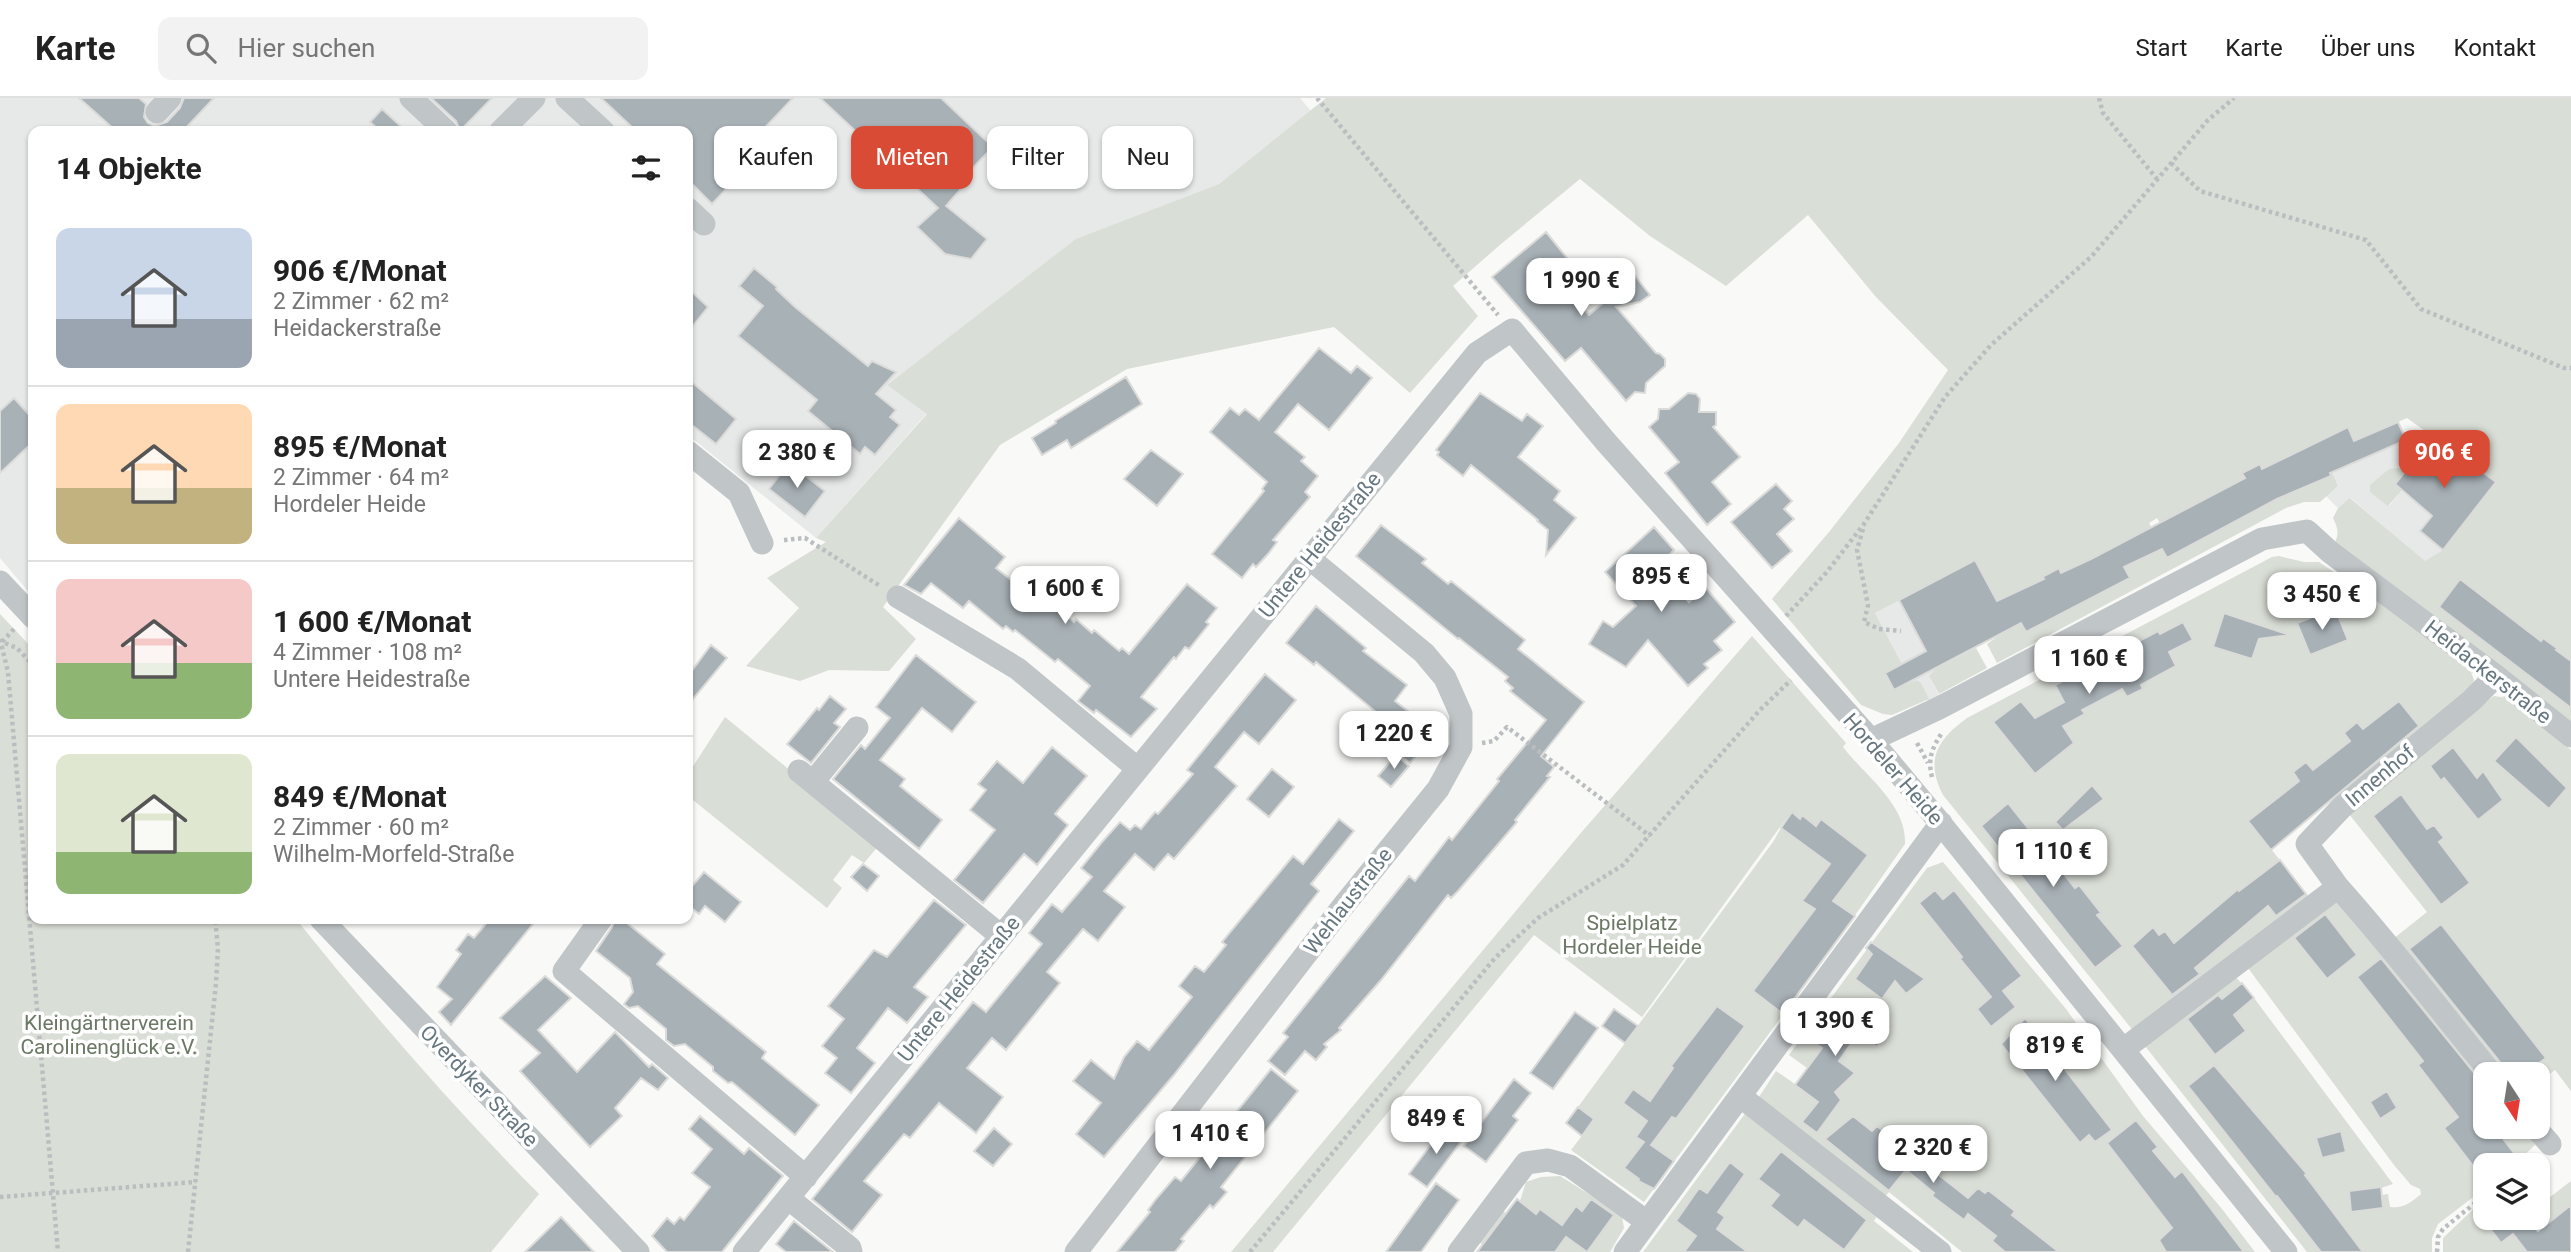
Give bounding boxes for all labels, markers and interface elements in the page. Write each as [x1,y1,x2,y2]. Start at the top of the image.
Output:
search box [158,17,648,80]
text: Karte [35,29,116,68]
icon: search [182,29,220,67]
text: Hier suchen [238,33,375,63]
text: Start [2136,34,2187,62]
text: Karte [2225,34,2283,62]
text: Über uns [2321,34,2415,62]
text: Kontakt [2453,34,2536,62]
chip: Kaufen [714,126,837,189]
chip: Mieten [851,126,973,189]
chip: Filter [987,126,1088,189]
chip: Neu [1102,126,1193,189]
icon: filters [627,149,665,187]
text: 14 Objekte [56,151,202,186]
text: 906 €/Monat [273,253,447,288]
icon: home [112,256,196,340]
pin: 1 990 € [1516,258,1646,318]
text: 1 990 € [1542,267,1620,294]
text: 2 Zimmer · 62 m² [273,288,449,315]
text: Heidackerstraße [273,315,441,342]
text: 895 €/Monat [273,429,447,464]
pin: 2 380 € [732,430,862,490]
pin: 906 € [2395,430,2493,490]
icon: home [112,432,196,516]
text: 2 380 € [758,439,836,466]
text: 906 € [2415,439,2473,466]
text: 2 Zimmer · 64 m² [273,464,449,491]
street label: Untere Heidestraße [1254,467,1386,623]
text: Hordeler Heide [273,491,426,518]
pin: 895 € [1612,554,1710,614]
text: 895 € [1632,563,1690,590]
pin: 1 600 € [1000,566,1130,626]
pin: 3 450 € [2257,573,2387,632]
text: 1 600 € [1026,575,1104,602]
text: 3 450 € [2283,581,2361,608]
text: 1 600 €/Monat [273,604,471,639]
icon: home [112,607,196,691]
street label: Heidackerstraße [2420,615,2556,729]
pin: 1 160 € [2024,636,2154,696]
text: 4 Zimmer · 108 m² [273,639,462,666]
text: 1 160 € [2050,645,2128,672]
text: Untere Heidestraße [273,666,470,693]
street label: Hordeler Heide [1838,708,1948,830]
pin: 1 220 € [1329,712,1459,771]
text: 1 220 € [1355,720,1433,747]
street label: Innenhof [2341,740,2420,812]
text: 849 €/Monat [273,779,447,814]
icon: home [112,782,196,866]
text: 2 Zimmer · 60 m² [273,814,449,841]
pin: 1 110 € [1988,830,2118,889]
text: 1 110 € [2014,838,2092,865]
text: Wilhelm-Morfeld-Straße [273,841,515,868]
street label: Wehlaustraße [1299,843,1397,959]
street label: Untere Heidestraße [893,911,1025,1067]
park label: Spielplatz Hordeler Heide [1562,911,1702,959]
pin: 1 390 € [1770,998,1900,1058]
text: 1 390 € [1796,1007,1874,1034]
park label: Kleingärtnerverein Carolinenglück e.V. [20,1011,198,1059]
street label: Overdyker Straße [415,1020,543,1152]
pin: 819 € [2006,1024,2104,1083]
text: 819 € [2026,1032,2084,1059]
north arrow [2473,1062,2550,1139]
map controls [2473,1062,2550,1230]
pin: 849 € [1387,1096,1485,1156]
text: 849 € [1407,1105,1465,1132]
pin: 1 410 € [1145,1112,1275,1171]
text: 1 410 € [1171,1120,1249,1147]
pin: 2 320 € [1868,1126,1998,1185]
text: 2 320 € [1894,1134,1972,1161]
button: layers [2473,1153,2550,1230]

